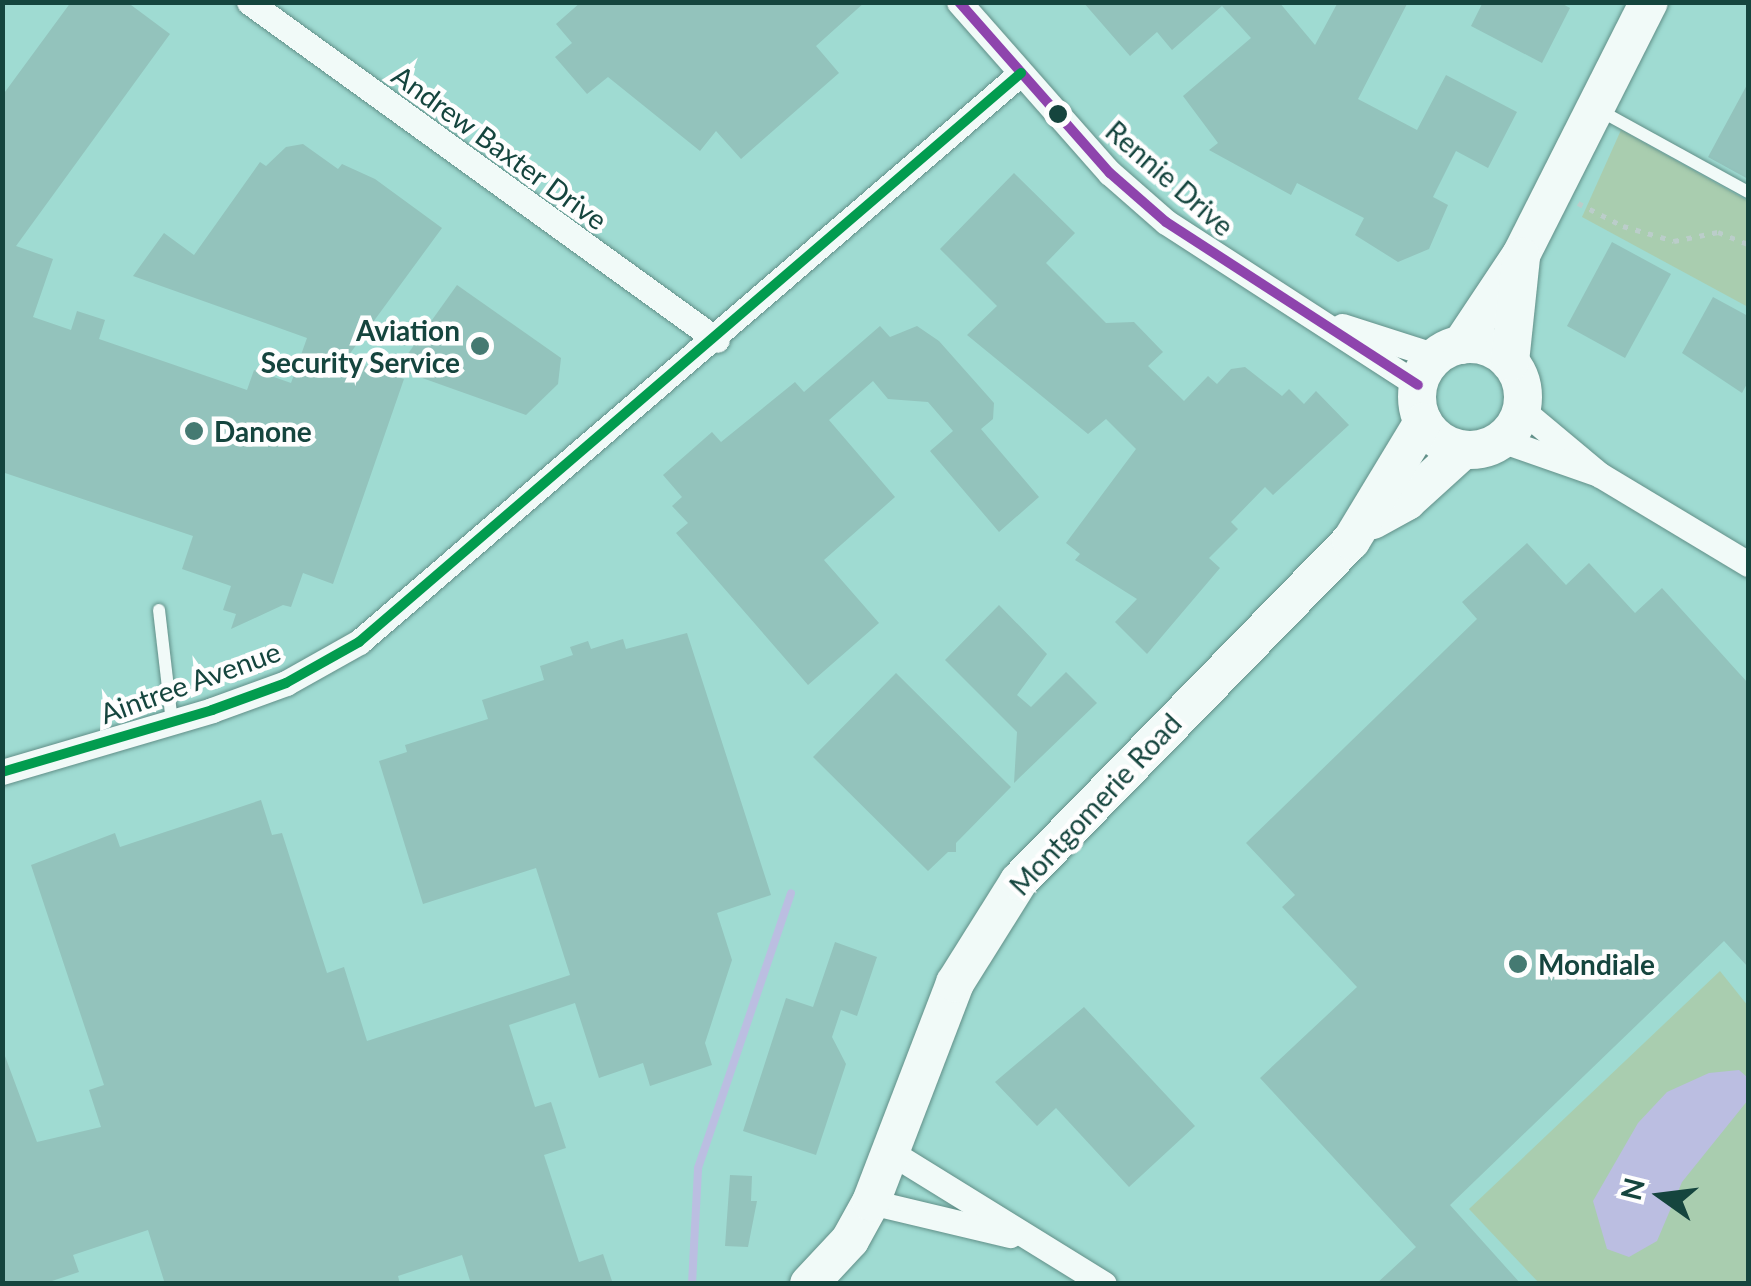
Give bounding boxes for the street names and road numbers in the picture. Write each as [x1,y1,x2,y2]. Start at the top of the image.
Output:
street label: Andrew Baxter Drive [386,58,614,236]
street label: Rennie Drive [1099,113,1241,243]
street label: Aintree Avenue [95,634,285,730]
street label: Montgomerie Road [1002,706,1188,902]

